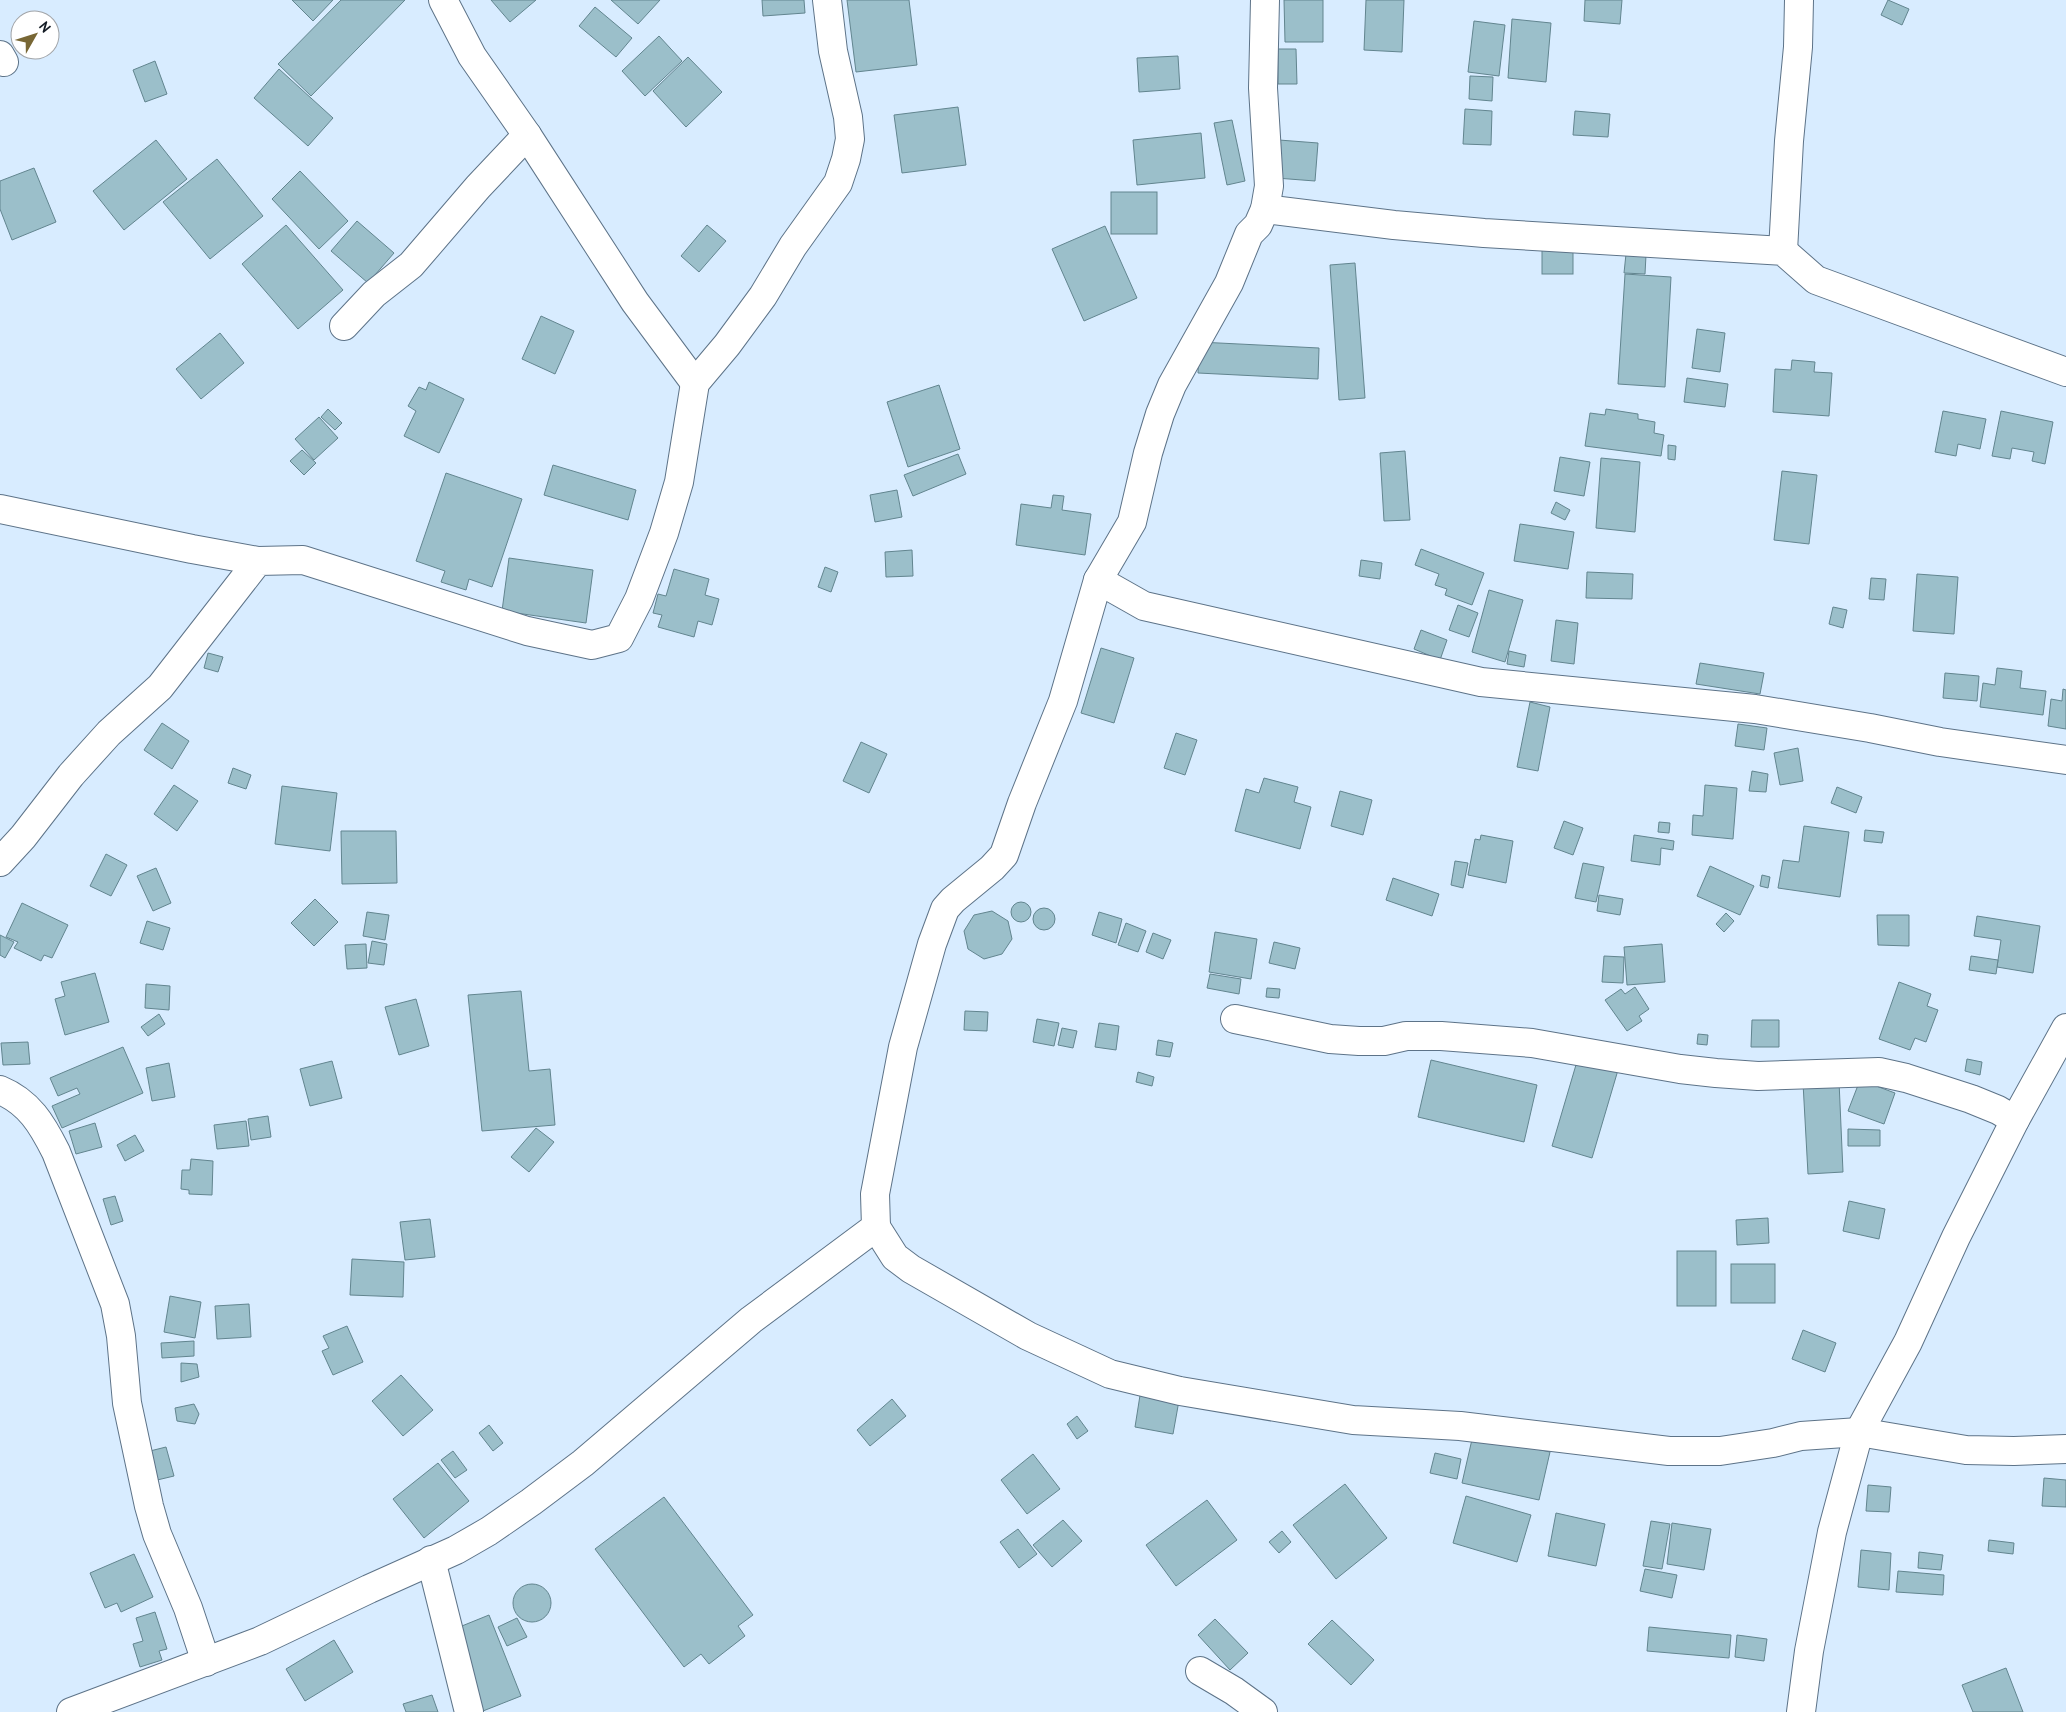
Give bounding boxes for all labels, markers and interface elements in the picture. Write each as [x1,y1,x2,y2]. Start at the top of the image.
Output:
north arrow [10,10,60,60]
text: N [35,18,55,36]

